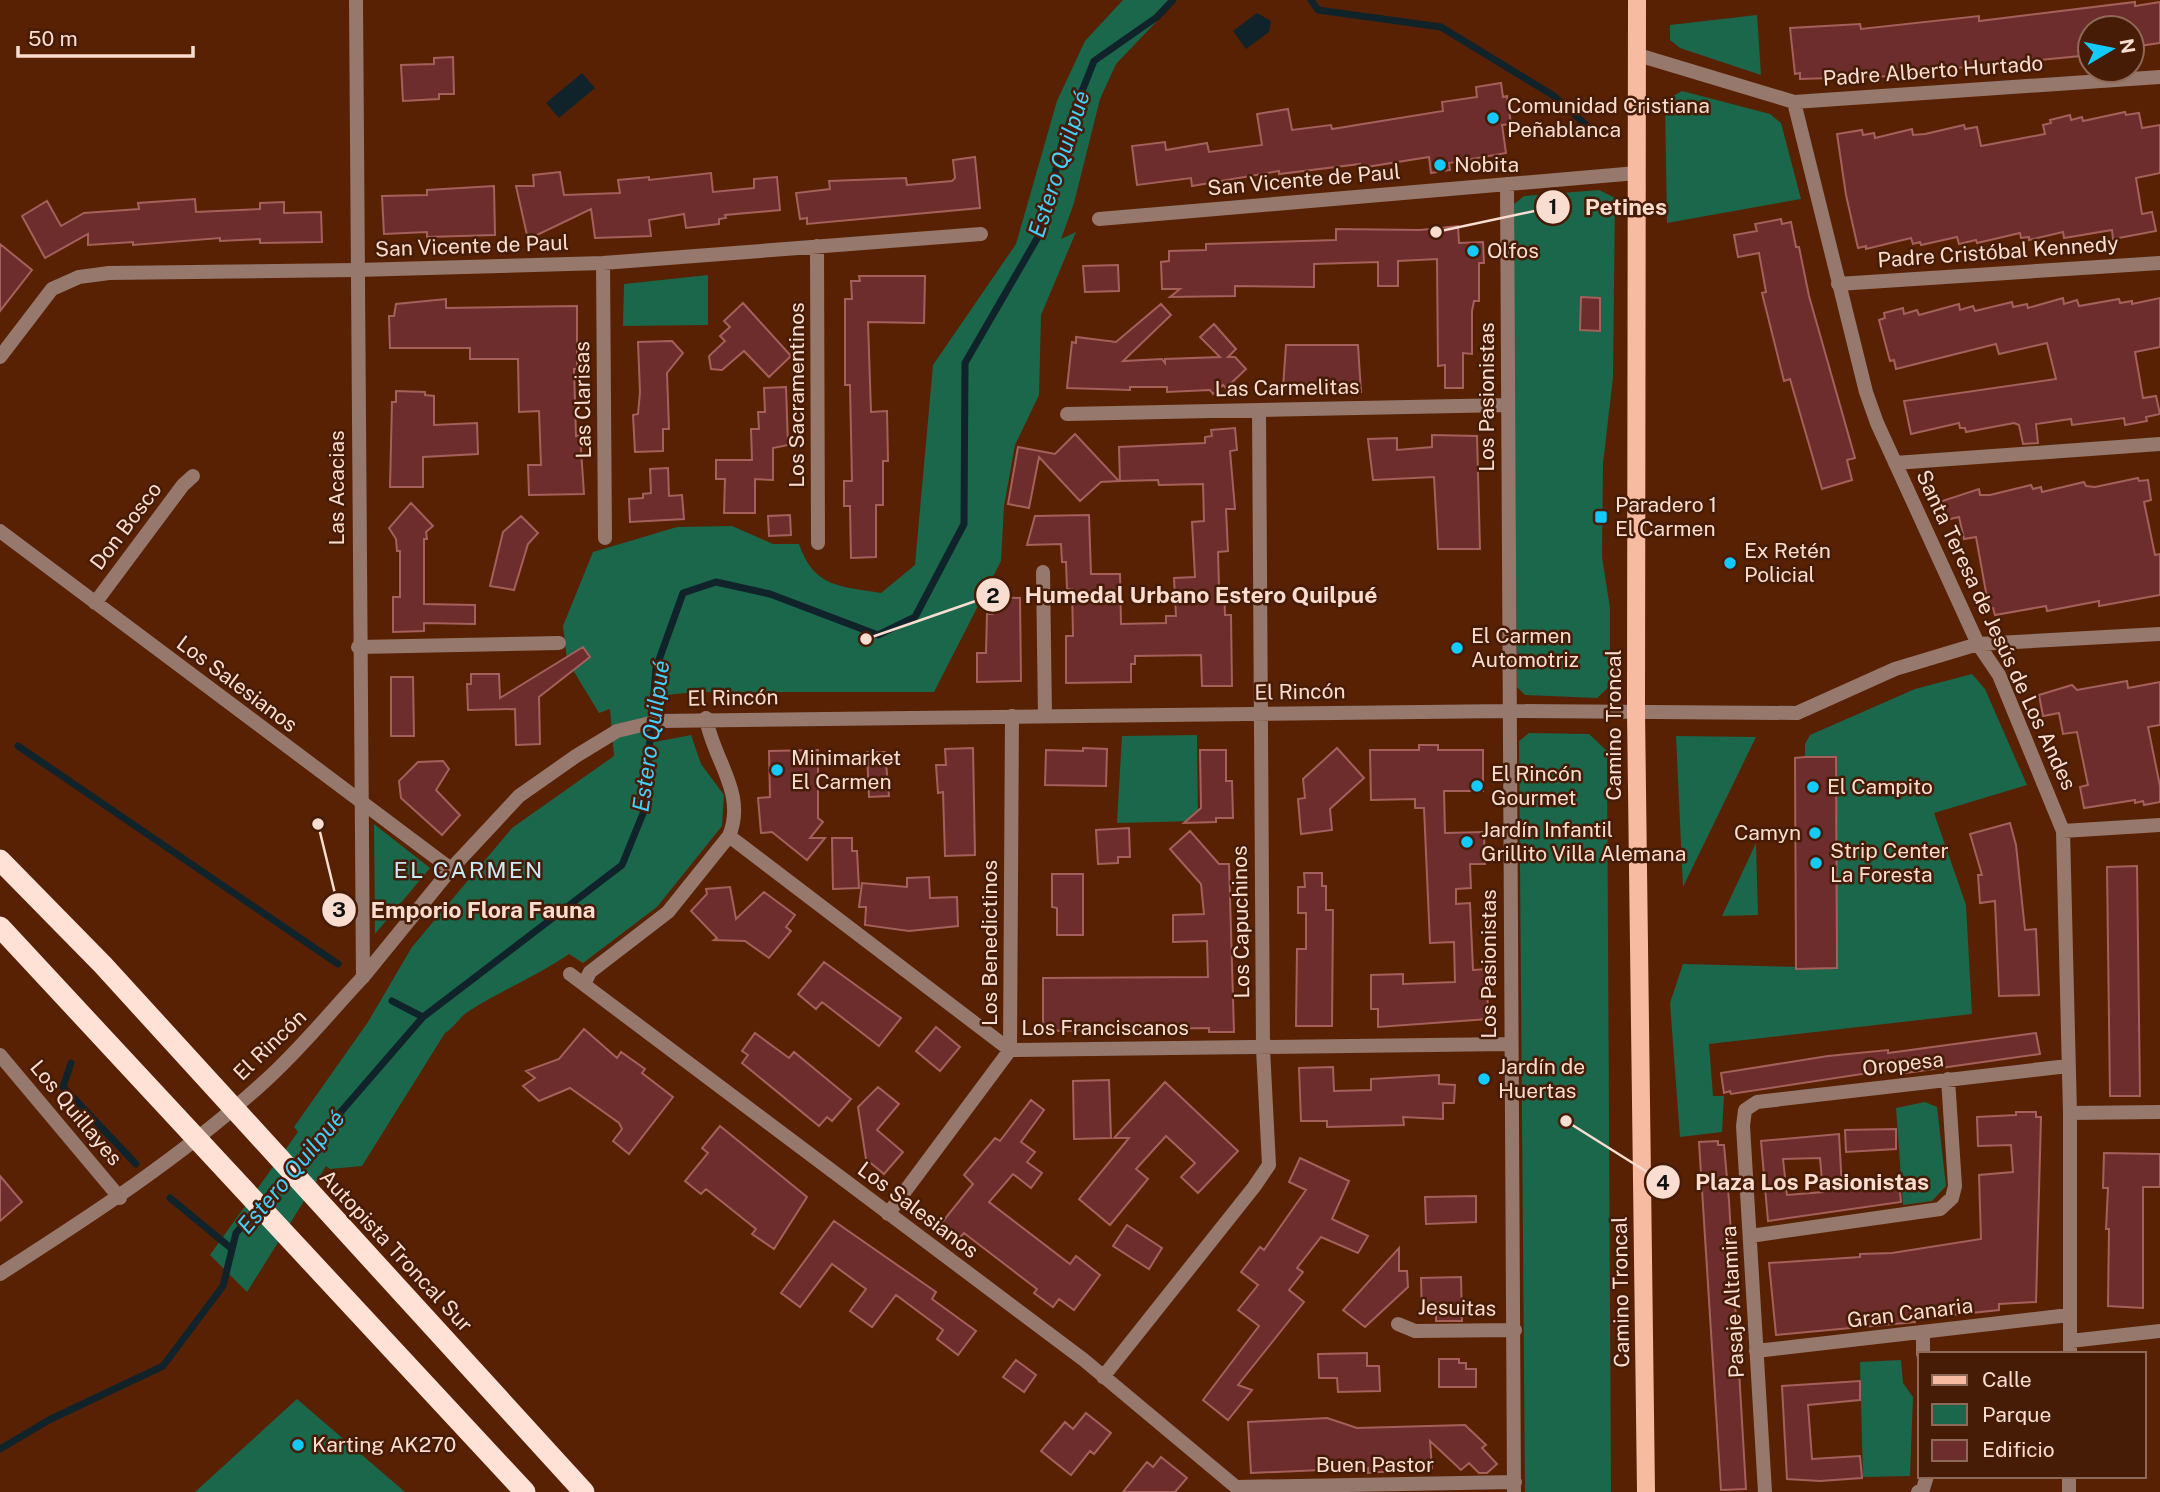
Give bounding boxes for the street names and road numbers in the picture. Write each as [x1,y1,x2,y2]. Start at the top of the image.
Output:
street label: Padre Alberto Hurtado [1822,50,2044,91]
street label: San Vicente de Paul [1206,159,1402,200]
street label: San Vicente de Paul [375,230,569,261]
street label: Padre Cristóbal Kennedy [1877,231,2119,272]
street label: Los Sacramentinos [784,302,809,488]
street label: Los Pasionistas [1474,322,1499,472]
street label: Las Clarisas [569,341,596,459]
street label: Las Carmelitas [1214,374,1360,401]
street label: Las Acacias [324,430,349,546]
street label: Santa Teresa de Jesús de Los Andes [1911,466,2082,794]
street label: Don Bosco [84,477,167,575]
street label: Los Salesianos [172,630,303,737]
street label: Camino Troncal [1601,649,1626,801]
street label: El Rincón [1254,678,1346,705]
street label: El Rincón [687,684,779,711]
street label: Los Capuchinos [1227,845,1254,999]
street label: Los Benedictinos [977,860,1002,1026]
street label: Los Pasionistas [1476,889,1501,1039]
street label: El Rincón [228,1004,311,1085]
street label: Los Franciscanos [1021,1015,1189,1040]
street label: Oropesa [1861,1046,1945,1081]
street label: Los Quillayes [25,1055,128,1170]
street label: Los Salesianos [853,1156,984,1263]
street label: Autopista Troncal Sur [315,1164,478,1337]
street label: Camino Troncal [1607,1216,1634,1368]
street label: Pasaje Altamira [1716,1225,1749,1379]
street label: Gran Canaria [1846,1292,1974,1333]
street label: Jesuitas [1418,1294,1496,1321]
street label: Buen Pastor [1316,1452,1434,1477]

